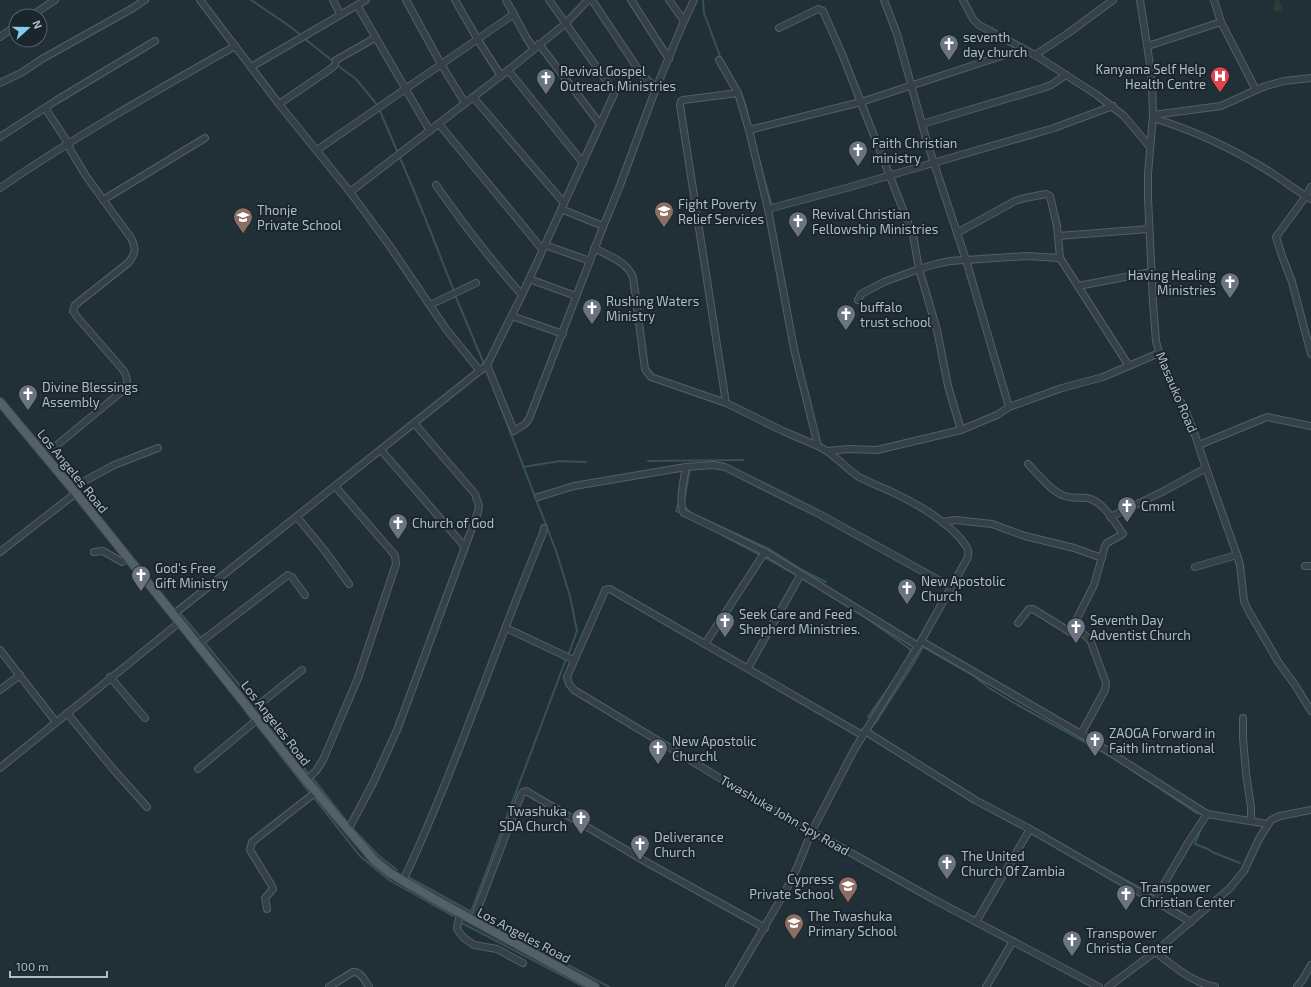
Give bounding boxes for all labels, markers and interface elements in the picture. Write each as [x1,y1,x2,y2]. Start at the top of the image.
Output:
north arrow [8,8,48,48]
text: N [30,18,45,30]
place label: seventh day church [963,29,1027,60]
church icon: seventh day church [938,33,960,61]
place label: Kanyama Self Help Health Centre [1096,61,1206,92]
place label: Revival Gospel Outreach Ministries [560,63,676,94]
hospital icon: Kanyama Self Help Health Centre [1209,65,1231,93]
church icon: Revival Gospel Outreach Ministries [535,67,557,95]
place label: Faith Christian ministry [872,135,957,166]
church icon: Faith Christian ministry [847,139,869,167]
place label: Fight Poverty Relief Services [678,196,764,227]
school or university icon: Fight Poverty Relief Services [653,200,675,228]
place label: Thonje Private School [257,202,342,233]
school or university icon: Thonje Private School [232,206,254,234]
place label: Revival Christian Fellowship Ministries [812,206,938,237]
church icon: Revival Christian Fellowship Ministries [787,210,809,238]
place label: Having Healing Ministries [1128,267,1216,298]
church icon: Having Healing Ministries [1219,271,1241,299]
place label: Rushing Waters Ministry [606,293,699,324]
church icon: Rushing Waters Ministry [581,297,603,325]
place label: buffalo trust school [860,299,931,330]
church icon: buffalo trust school [835,303,857,331]
street label: Masauko Road [1153,349,1201,435]
place label: Divine Blessings Assembly [42,379,138,410]
church icon: Divine Blessings Assembly [17,383,39,411]
street label: Los Angeles Road [34,426,112,516]
church icon: Cmml [1116,495,1138,523]
place label: Cmml [1141,498,1175,514]
church icon: Church of God [387,512,409,540]
place label: Church of God [412,515,494,531]
place label: God's Free Gift Ministry [155,560,228,591]
church icon: God's Free Gift Ministry [130,564,152,592]
place label: New Apostolic Church [921,573,1006,604]
church icon: New Apostolic Church [896,577,918,605]
place label: Seek Care and Feed Shepherd Ministries. [739,606,860,637]
church icon: Seek Care and Feed Shepherd Ministries. [714,610,736,638]
place label: Seventh Day Adventist Church [1090,612,1191,643]
church icon: Seventh Day Adventist Church [1065,616,1087,644]
street label: Los Angeles Road [238,677,314,769]
place label: ZAOGA Forward in Faith Iintrnational [1109,725,1215,756]
church icon: ZAOGA Forward in Faith Iintrnational [1084,729,1106,757]
place label: New Apostolic Churchl [672,733,757,764]
church icon: New Apostolic Churchl [647,737,669,765]
street label: Twashuka John Spy Road [718,771,852,859]
place label: Twashuka SDA Church [499,803,567,834]
church icon: Twashuka SDA Church [570,807,592,835]
place label: Deliverance Church [654,829,724,860]
church icon: Deliverance Church [629,833,651,861]
place label: The United Church Of Zambia [961,848,1065,879]
church icon: The United Church Of Zambia [936,852,958,880]
place label: Cypress Private School [749,871,834,902]
school or university icon: Cypress Private School [837,875,859,903]
place label: Transpower Christian Center [1140,879,1235,910]
church icon: Transpower Christian Center [1115,883,1137,911]
street label: Los Angeles Road [475,904,573,966]
place label: The Twashuka Primary School [808,908,897,939]
school or university icon: The Twashuka Primary School [783,912,805,940]
place label: Transpower Christia Center [1086,925,1173,956]
church icon: Transpower Christia Center [1061,929,1083,957]
scale bar [10,953,107,979]
text: 100 m [16,959,48,973]

